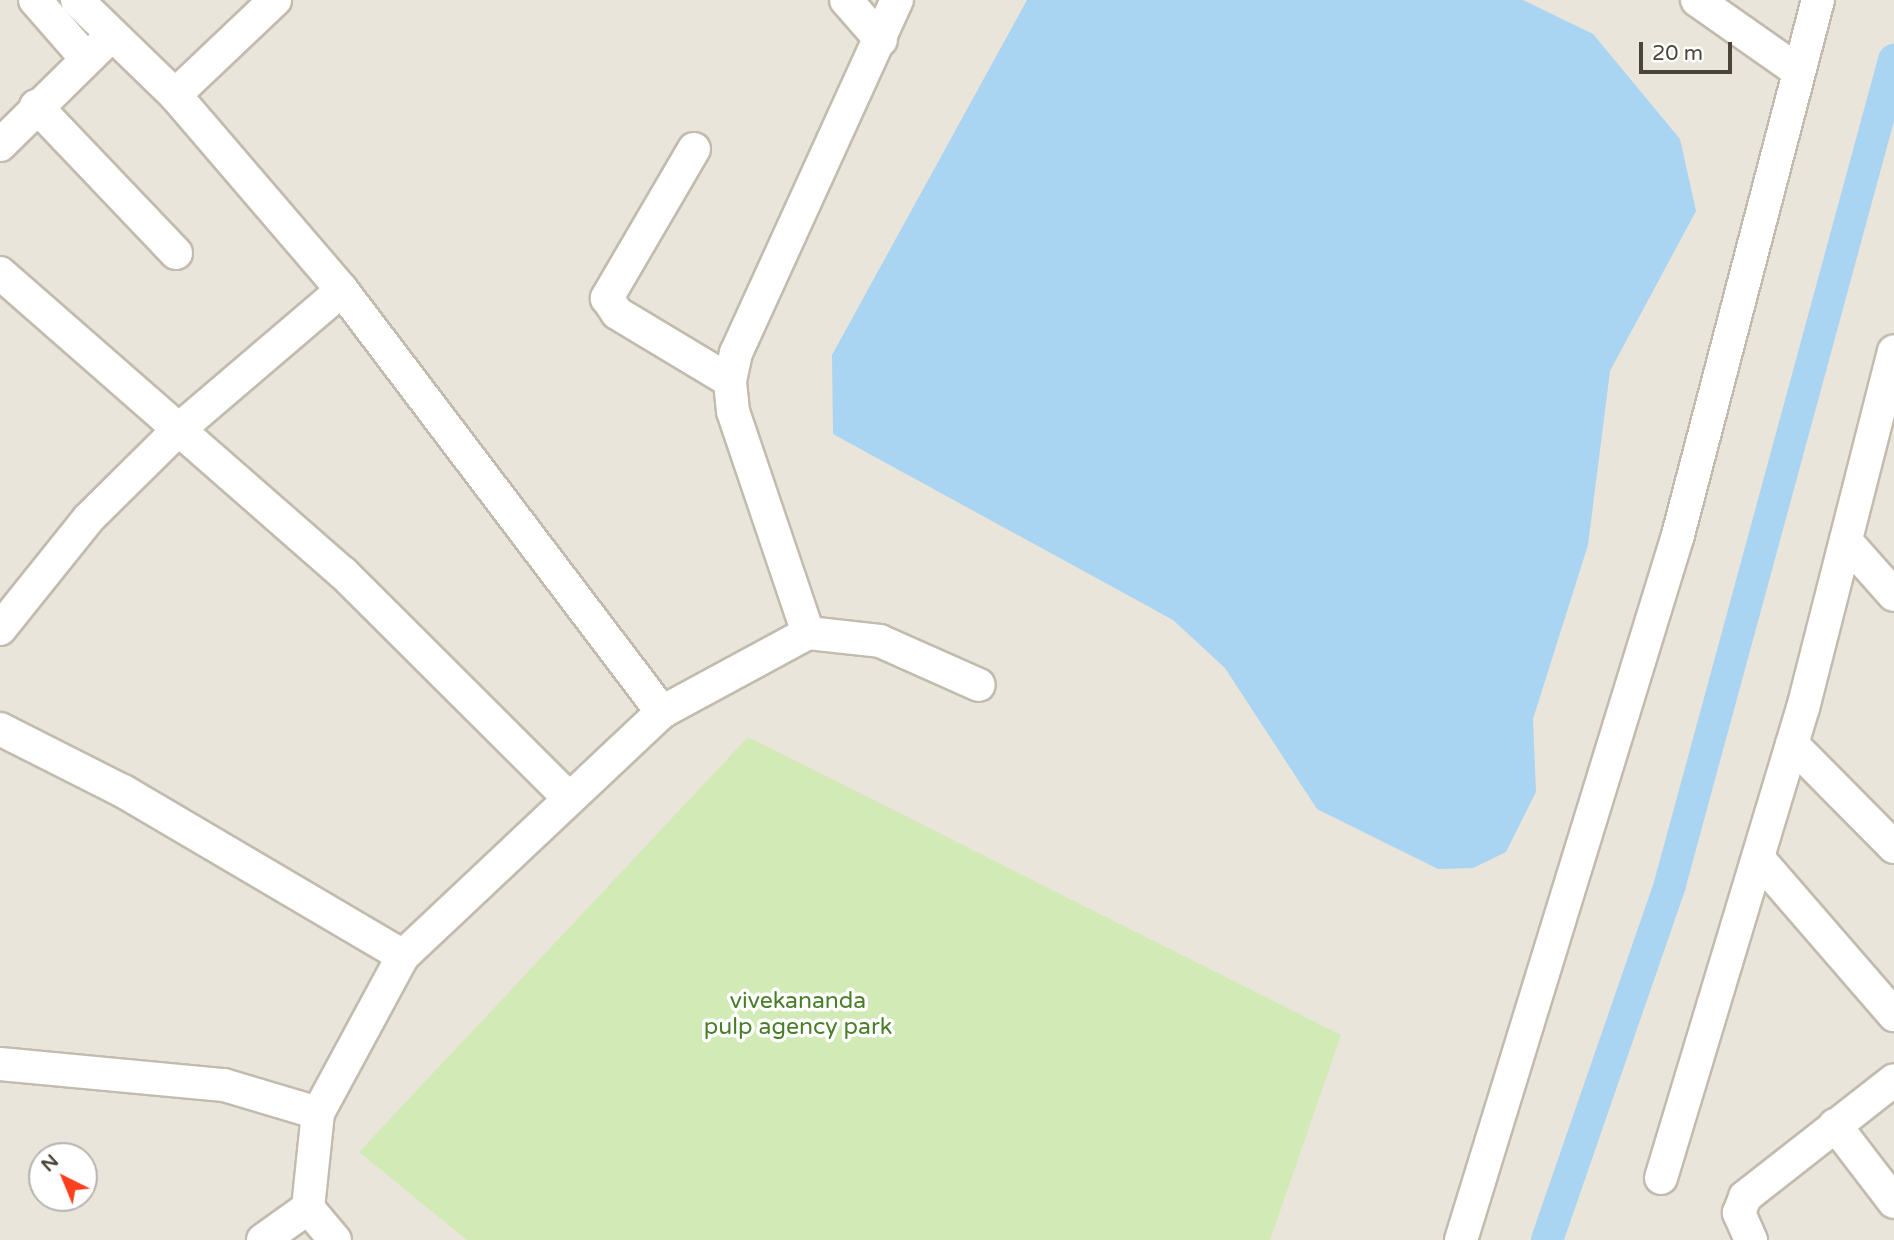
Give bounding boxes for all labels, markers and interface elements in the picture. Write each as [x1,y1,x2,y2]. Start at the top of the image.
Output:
scale bar [1642,28,1735,72]
text: 20 m [1652,41,1703,66]
park label: vivekananda pulp agency park [704,987,892,1041]
north arrow [28,1142,98,1212]
text: N [37,1150,63,1176]

